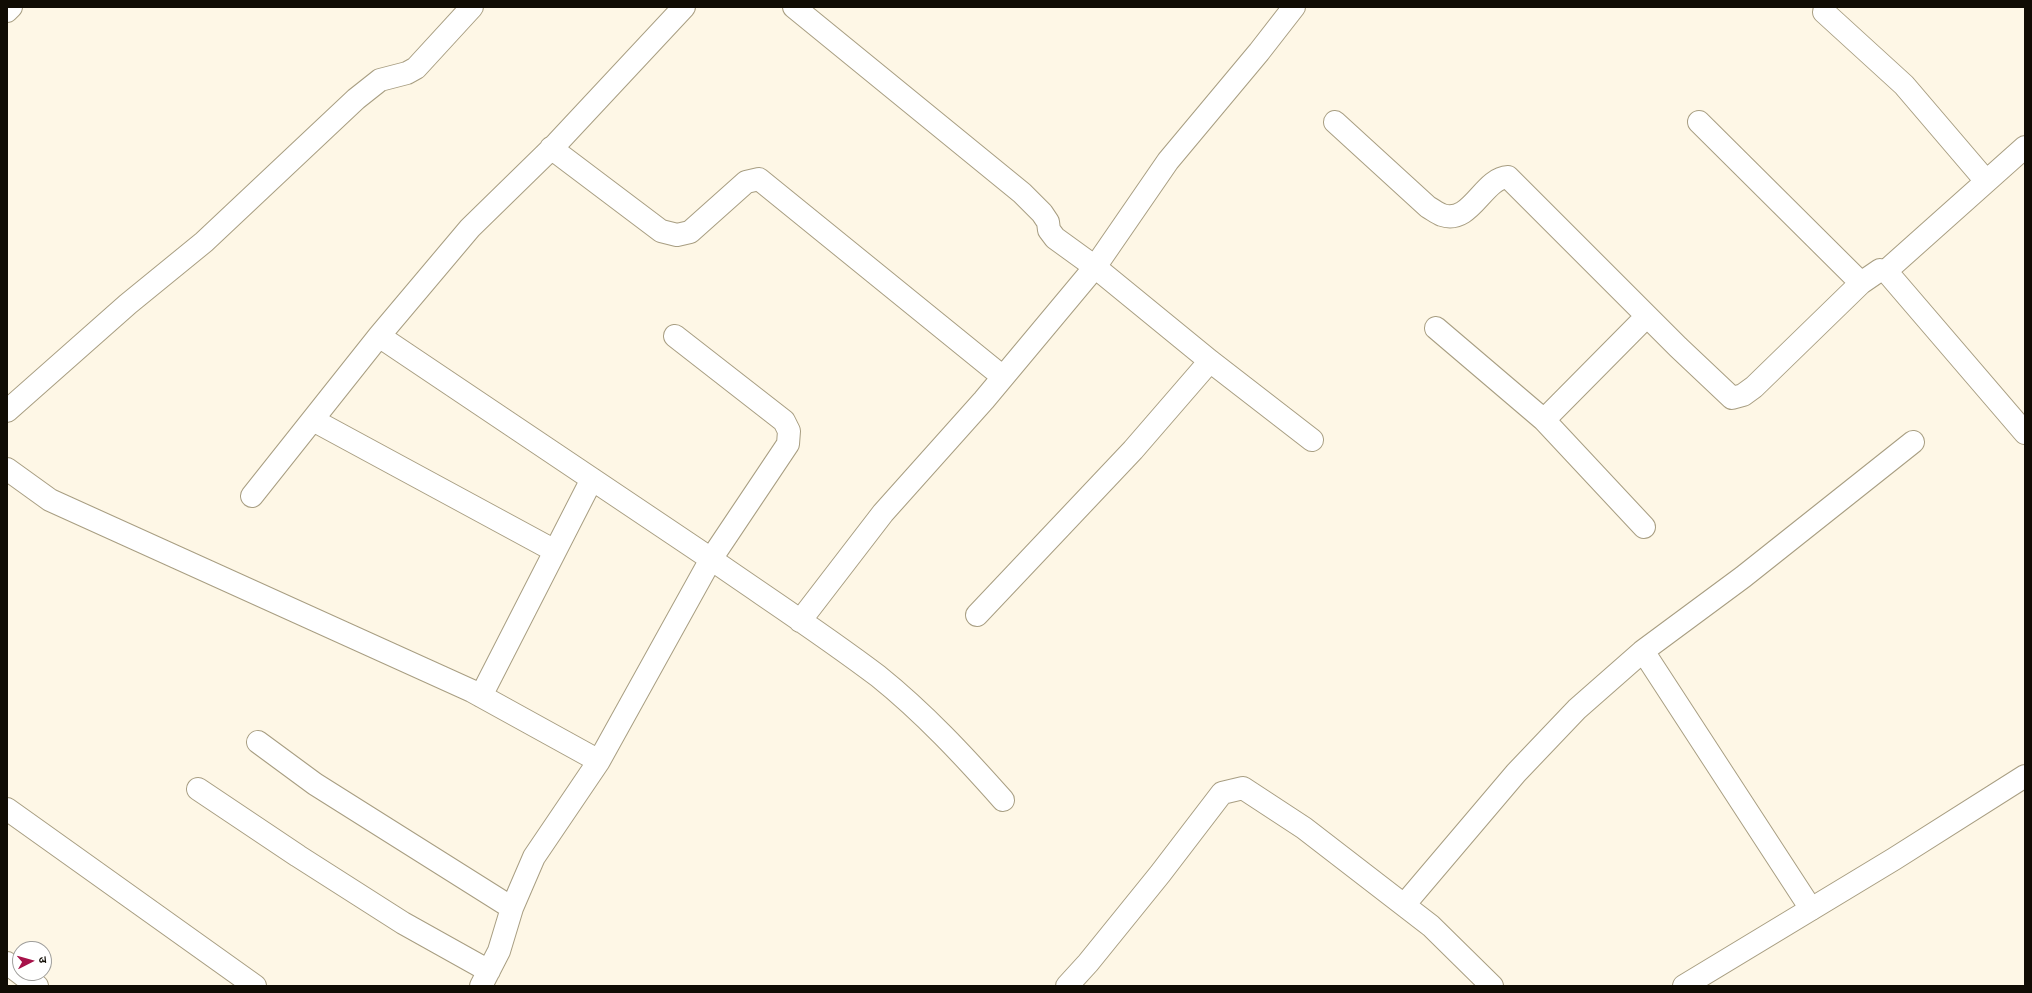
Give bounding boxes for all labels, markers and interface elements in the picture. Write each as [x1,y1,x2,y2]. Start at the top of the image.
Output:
north arrow [12,941,52,981]
text: उ [36,956,50,964]

